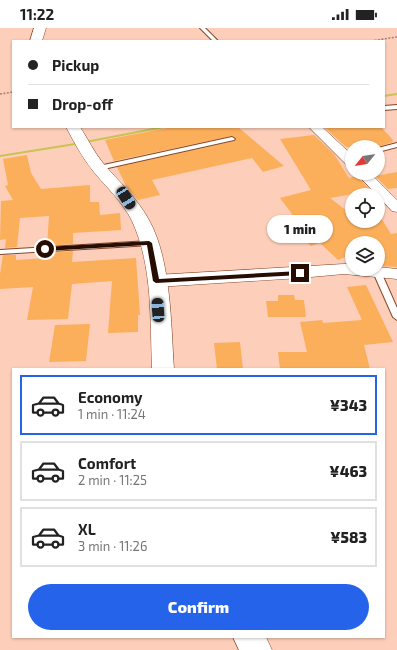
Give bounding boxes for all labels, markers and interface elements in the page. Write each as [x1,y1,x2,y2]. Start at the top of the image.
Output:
text: 11:22 [20,5,54,23]
text: Pickup [52,56,99,74]
text: Drop-off [52,95,113,113]
north arrow [345,140,385,180]
map controls [345,140,385,276]
car [115,185,137,211]
button: locate [345,188,385,228]
callout: 1 min [267,215,333,243]
text: 1 min [284,221,316,237]
button: layers [345,236,385,276]
route start [36,240,54,258]
route end [291,264,309,282]
car [151,298,165,322]
icon: car [30,387,66,423]
text: Economy [78,388,143,406]
text: ¥343 [330,396,367,414]
text: 1 min · 11:24 [78,406,146,422]
icon: car [30,453,66,489]
text: Comfort [78,454,136,472]
text: ¥463 [329,462,367,480]
text: 2 min · 11:25 [78,472,147,488]
icon: car [30,519,66,555]
text: XL [78,520,96,538]
text: ¥583 [330,528,367,546]
text: 3 min · 11:26 [78,538,147,554]
button: Confirm [28,584,369,630]

